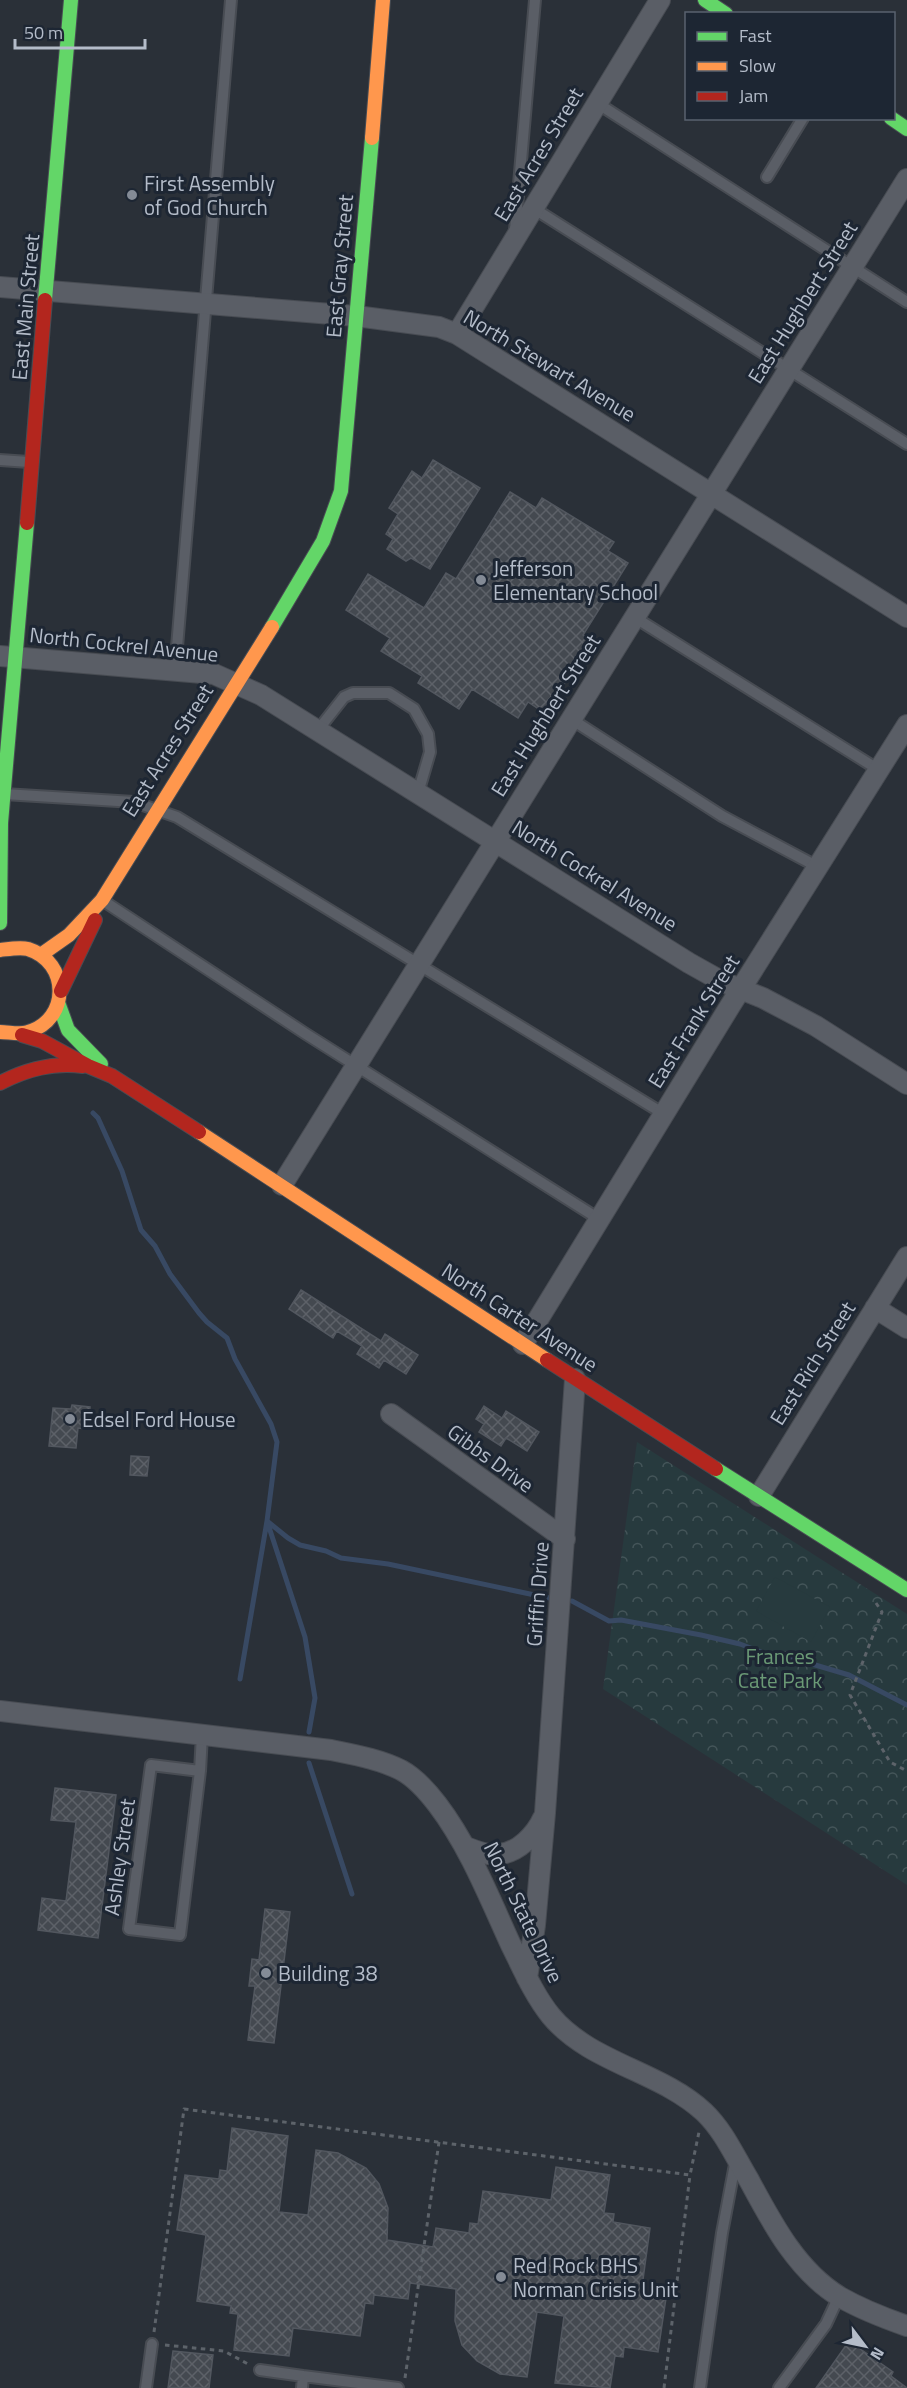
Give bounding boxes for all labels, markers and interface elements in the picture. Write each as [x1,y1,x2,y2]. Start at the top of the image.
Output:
scale bar [15,12,146,50]
legend [685,12,895,120]
text: 50 m [24,19,63,46]
text: Fast [739,22,772,49]
text: Slow [739,52,776,79]
street label: East Acres Street [485,80,591,227]
text: Jam [739,82,768,109]
place label: First Assembly of God Church [144,167,275,223]
marker: First Assembly of God Church [125,188,139,202]
street label: East Gray Street [317,193,361,339]
street label: East Hughbert Street [739,214,865,389]
street label: East Main Street [3,232,47,381]
street label: North Stewart Avenue [458,301,642,429]
place label: Jefferson Elementary School [493,552,658,608]
marker: Jefferson Elementary School [474,573,488,587]
street label: North Cockrel Avenue [28,618,220,670]
street label: East Hughbert Street [482,627,608,802]
street label: East Acres Street [113,677,221,823]
street label: North Cockrel Avenue [506,811,684,939]
street label: East Frank Street [639,947,747,1094]
street label: North Carter Avenue [436,1254,604,1380]
street label: East Rich Street [761,1294,863,1431]
place label: Edsel Ford House [82,1403,236,1435]
marker: Edsel Ford House [63,1412,77,1426]
street label: Gibbs Drive [441,1416,541,1500]
street label: Griffin Drive [517,1540,557,1648]
park label: Frances Cate Park [738,1640,822,1696]
street label: Ashley Street [95,1796,143,1918]
street label: North State Drive [476,1836,572,1988]
place label: Building 38 [278,1957,378,1989]
marker: Building 38 [259,1966,273,1980]
place label: Red Rock BHS Norman Crisis Unit [513,2249,679,2305]
marker: Red Rock BHS Norman Crisis Unit [494,2270,508,2284]
north arrow [835,2316,895,2376]
text: N [865,2343,891,2365]

